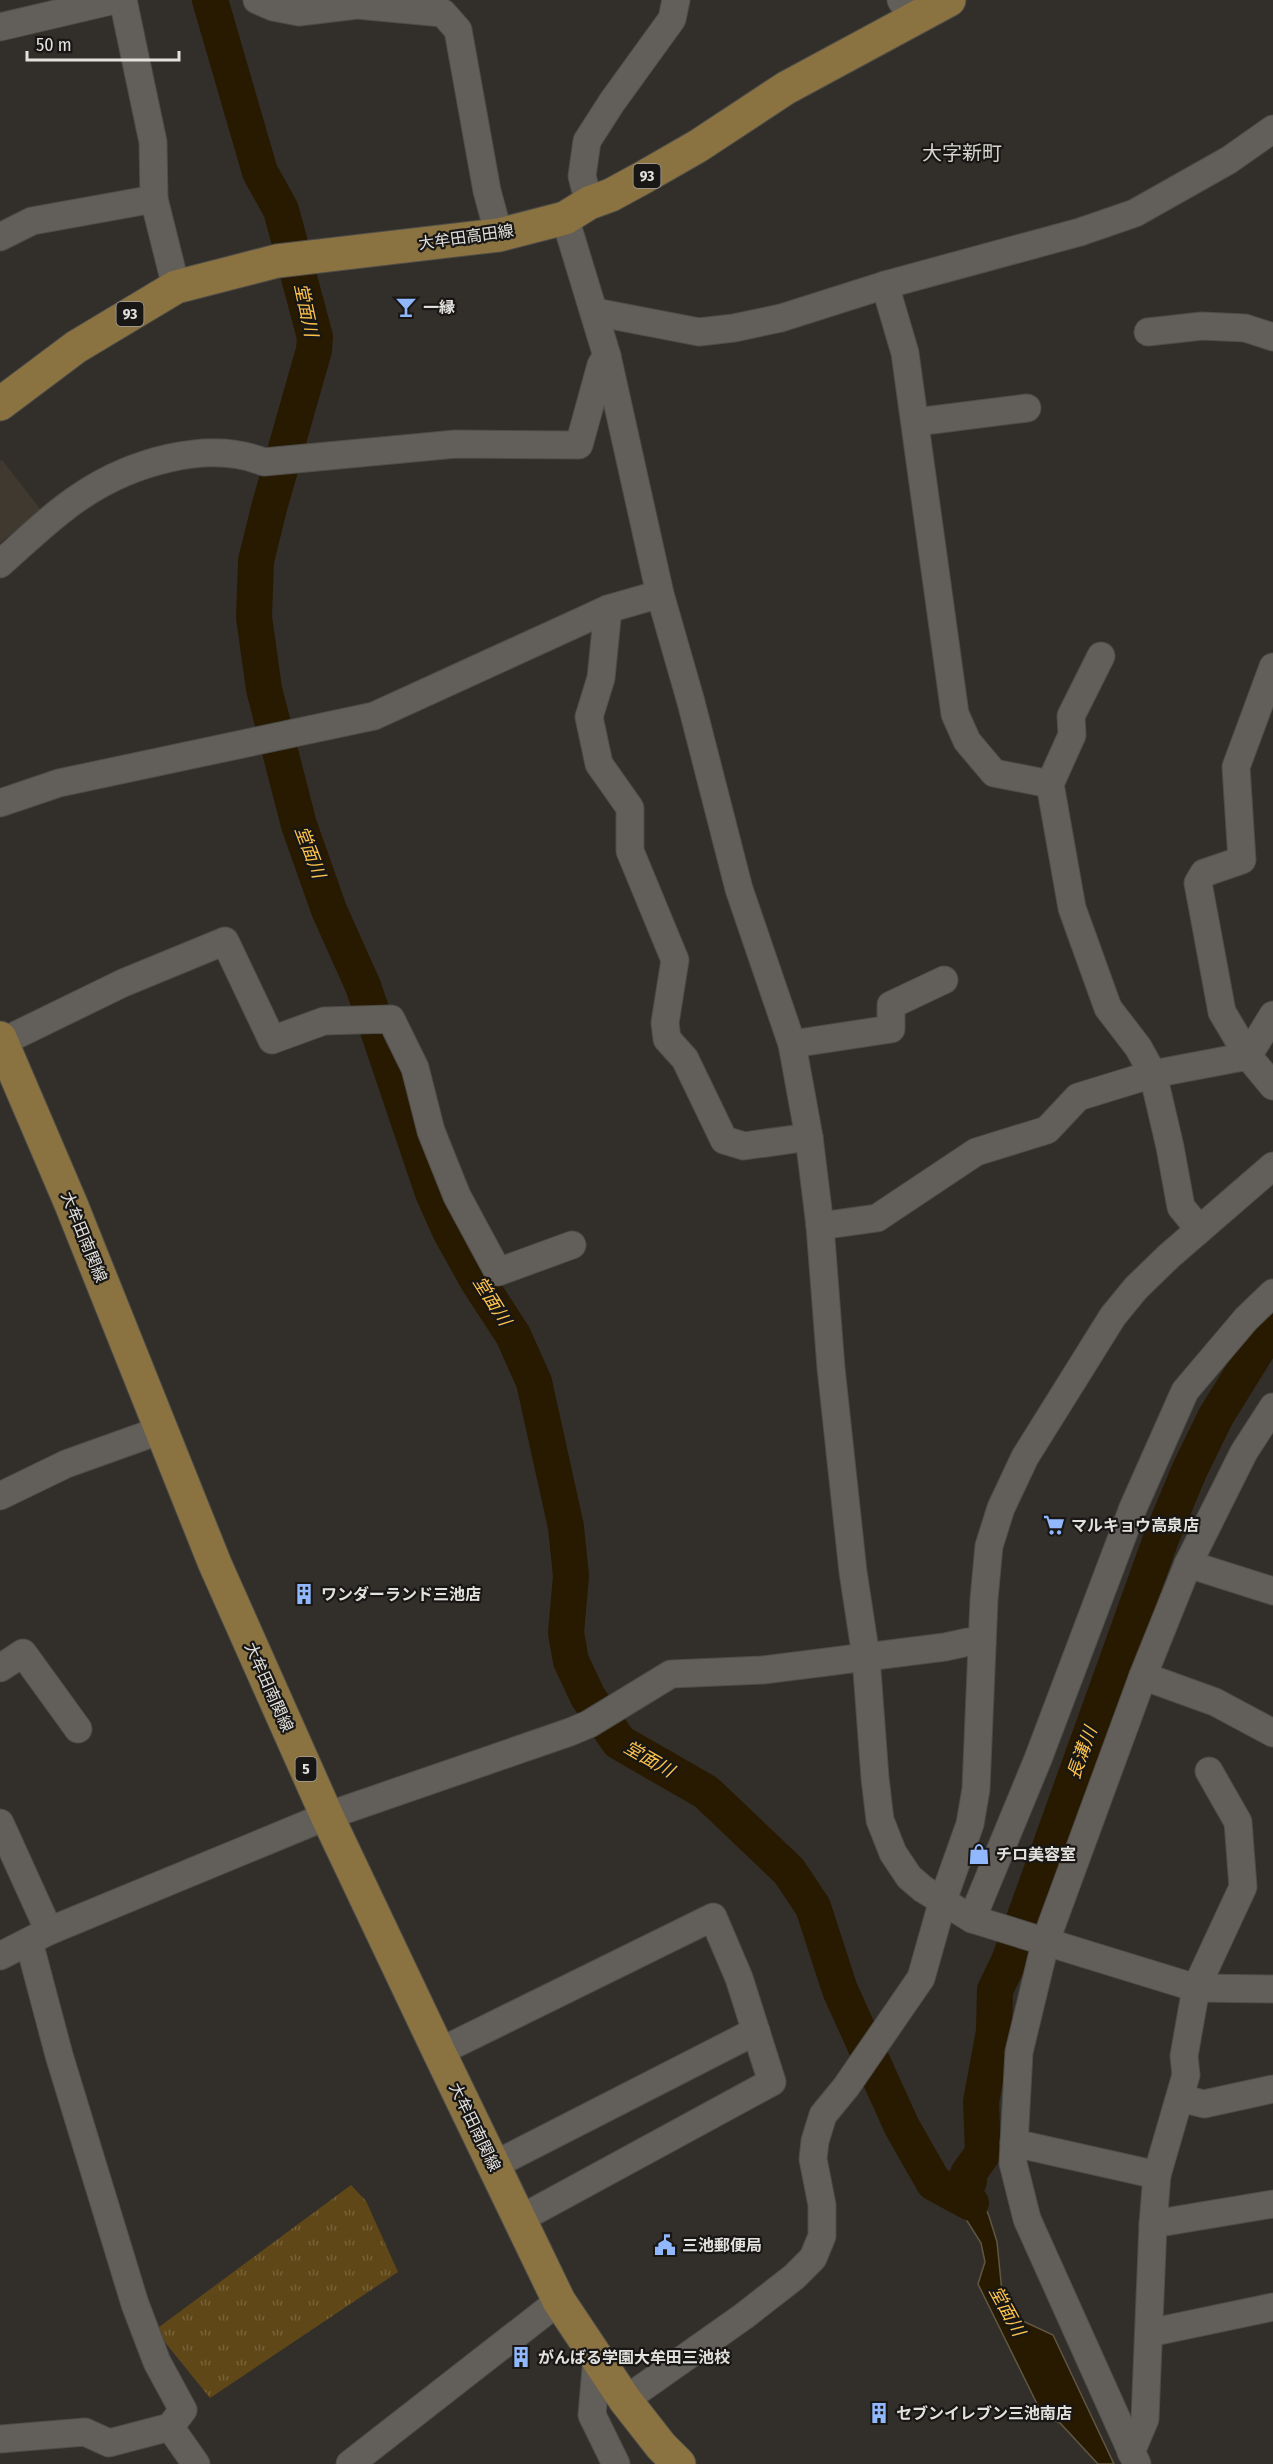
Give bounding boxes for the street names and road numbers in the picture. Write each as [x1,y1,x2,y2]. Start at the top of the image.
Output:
road number: 93 [634,164,660,188]
street label: 大牟田高田線 [417,221,515,253]
road number: 93 [116,302,144,326]
street label: 大牟田南関線 [57,1189,111,1285]
street label: 大牟田南関線 [241,1639,297,1735]
road number: 5 [296,1757,316,1781]
street label: 大牟田南関線 [445,2080,505,2174]

